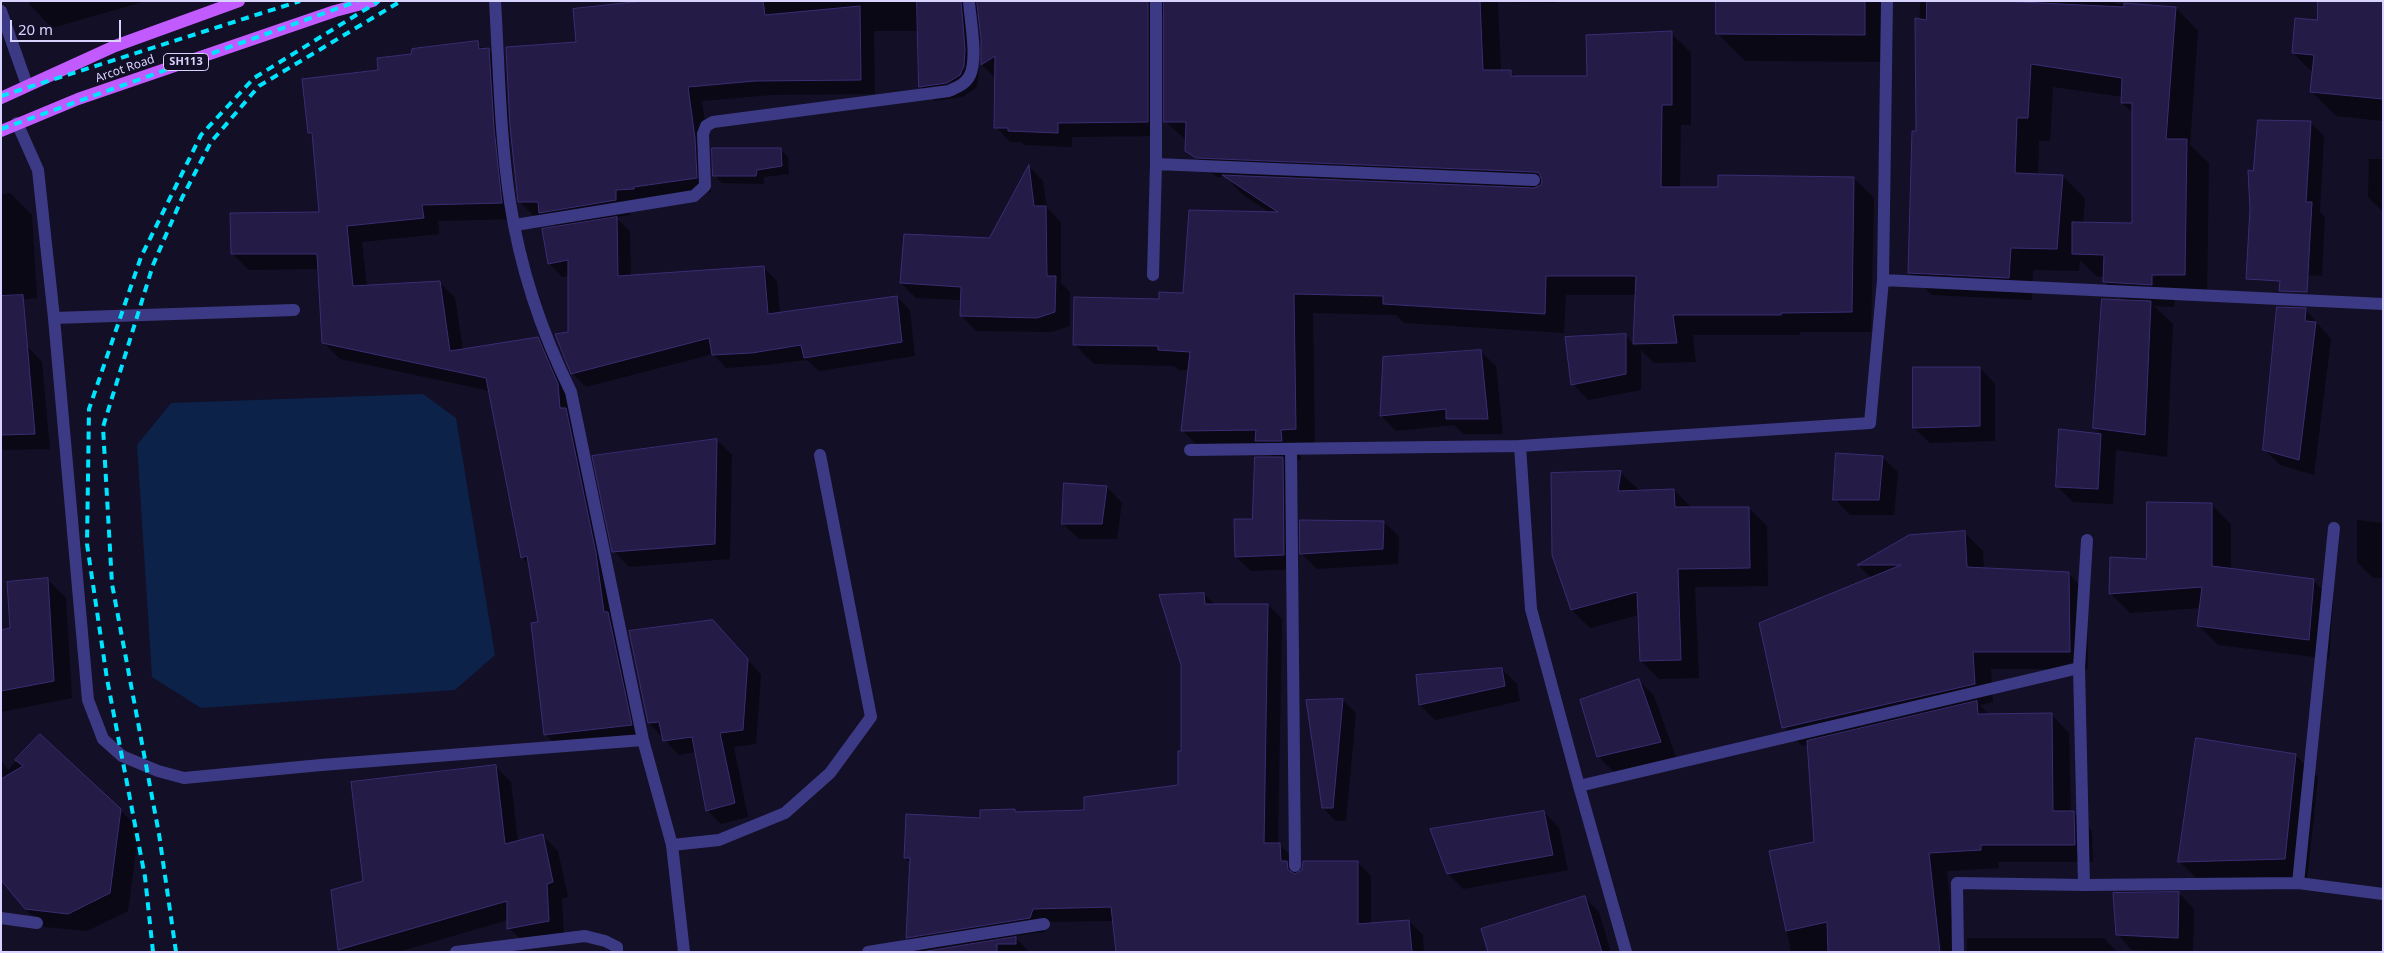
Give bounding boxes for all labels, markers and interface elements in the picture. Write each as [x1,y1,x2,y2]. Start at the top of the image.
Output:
scale bar [12,10,124,42]
text: 20 m [18,19,53,39]
street label: Arcot Road [93,52,157,86]
road number: SH113 [164,54,208,70]

